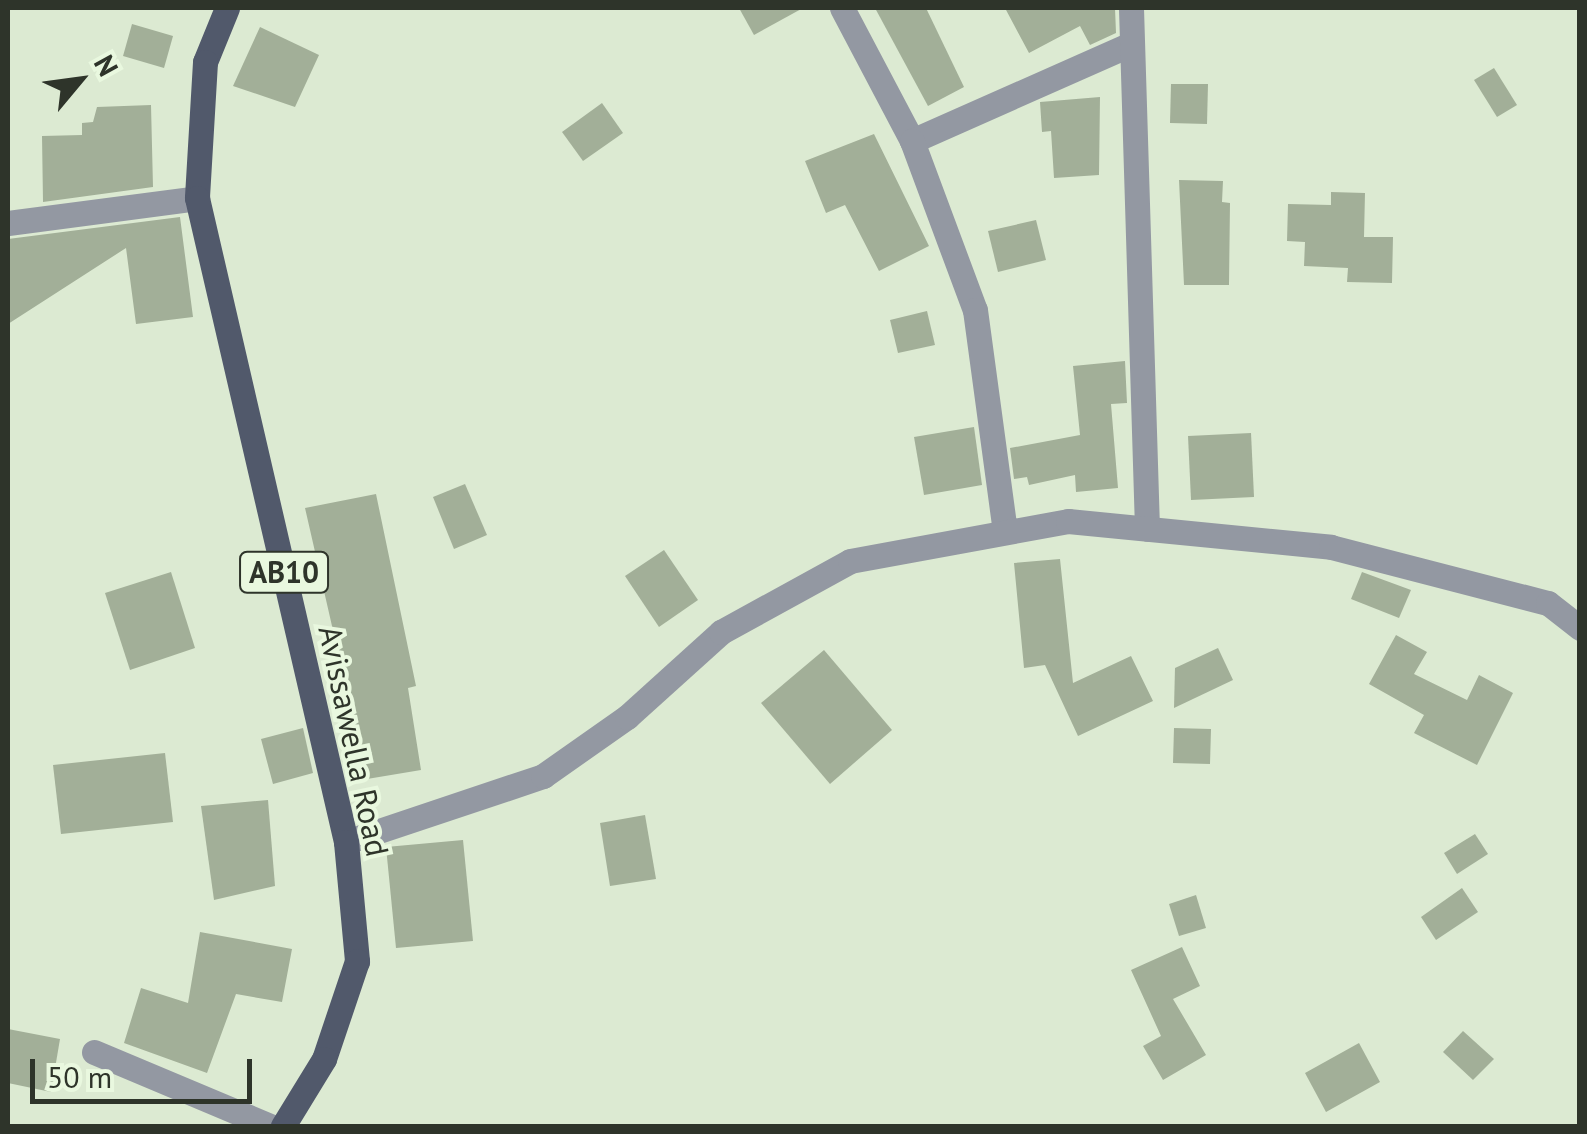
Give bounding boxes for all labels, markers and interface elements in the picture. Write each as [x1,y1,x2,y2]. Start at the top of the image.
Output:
north arrow [30,30,130,130]
text: N [86,48,127,82]
road number: AB10 [239,547,329,597]
street label: Avissawella Road [311,622,397,860]
scale bar [35,1039,258,1101]
text: 50 m [47,1057,112,1096]

